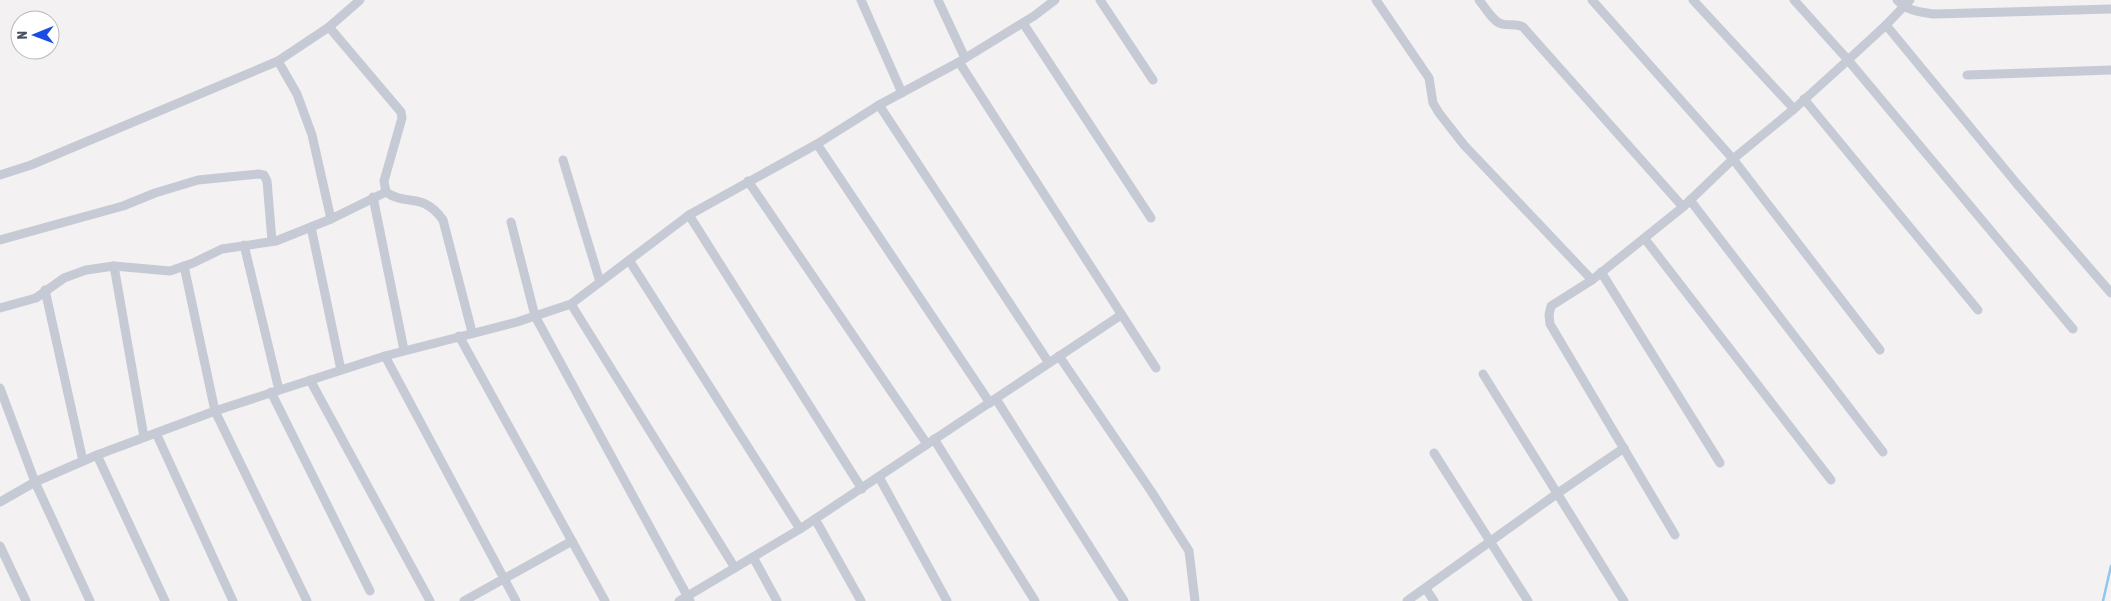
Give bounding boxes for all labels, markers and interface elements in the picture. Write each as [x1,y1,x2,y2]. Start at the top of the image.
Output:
north arrow [10,10,60,60]
text: N [14,31,30,39]

